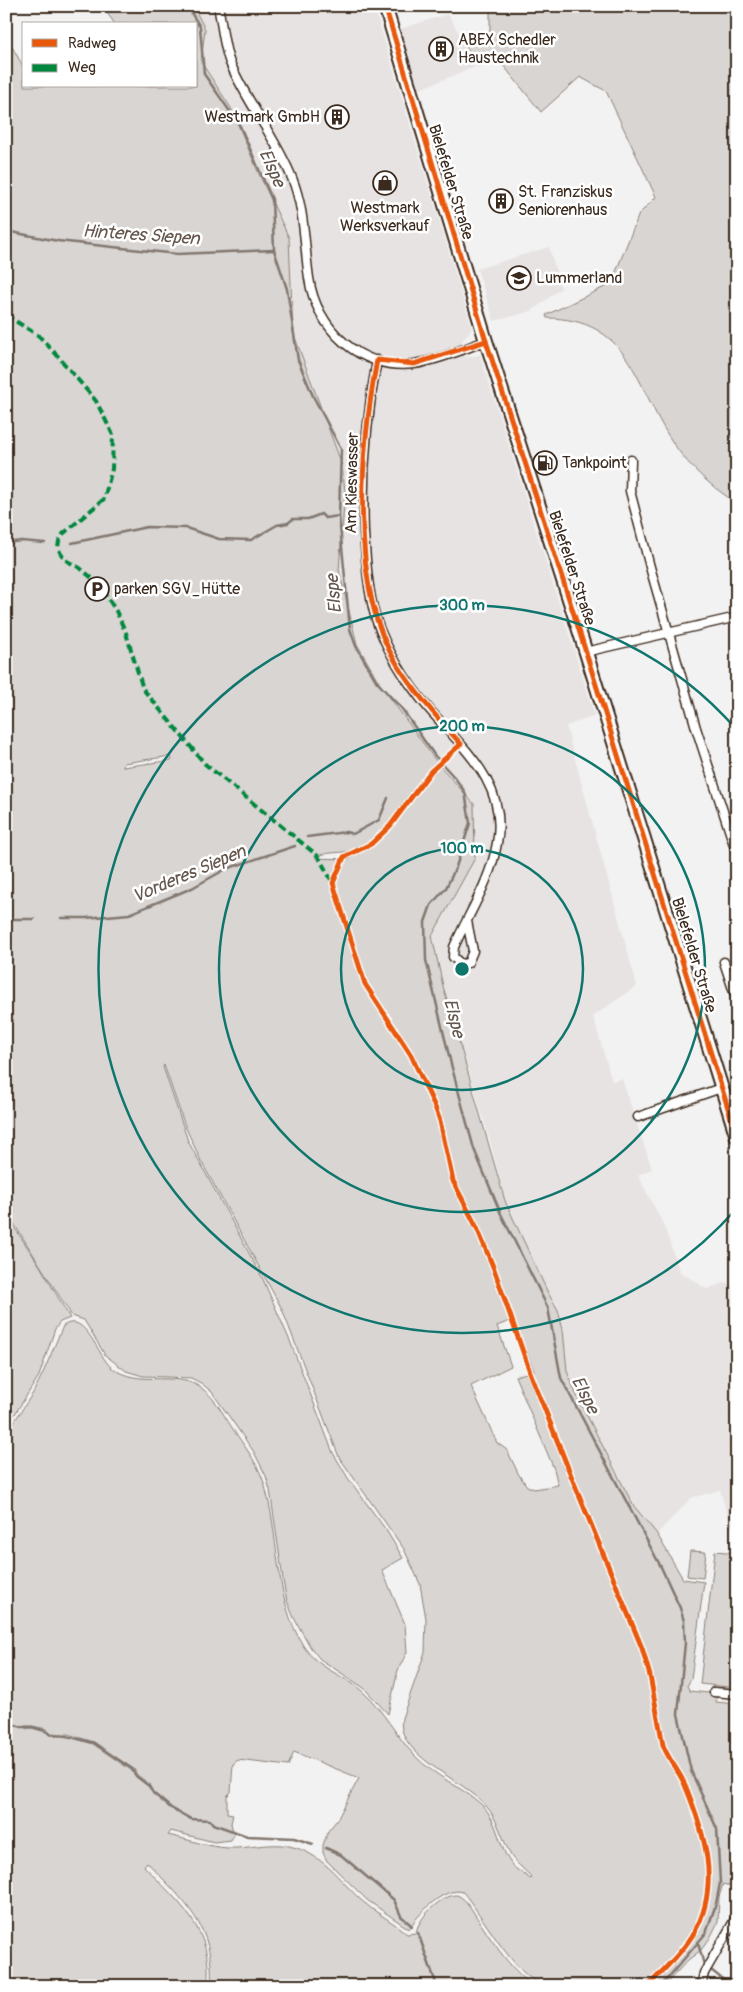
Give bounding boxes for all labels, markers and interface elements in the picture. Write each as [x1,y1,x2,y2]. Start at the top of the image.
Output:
legend [22,22,198,88]
place label: ABEX Schedler Haustechnik [458,30,556,68]
text: Radweg [68,34,116,53]
building icon: ABEX Schedler Haustechnik [428,36,454,62]
text: Weg [68,58,96,77]
building icon: Westmark GmbH [324,104,350,130]
place label: Westmark GmbH [205,107,320,127]
street label: Bielefelder Straße [424,122,478,242]
water label: Elspe [254,145,291,192]
shop icon: Westmark Werksverkauf [372,170,398,196]
place label: St. Franziskus Seniorenhaus [518,182,612,220]
building icon: St. Franziskus Seniorenhaus [488,188,514,214]
place label: Westmark Werksverkauf [340,198,431,236]
water label: Hinteres Siepen [82,219,201,251]
school or university icon: Lummerland [506,265,532,291]
place label: Lummerland [536,268,622,288]
street label: Am Kieswasser [341,432,363,534]
fuel station icon: Tankpoint [532,450,558,476]
place label: Tankpoint [562,453,627,473]
street label: Bielefelder Straße [544,508,600,628]
water label: Elspe [321,571,347,614]
parking icon: parken SGV_Hütte [84,576,110,602]
place label: parken SGV_Hütte [114,579,240,599]
text: 300 m [439,596,485,615]
text: 200 m [439,717,485,736]
water label: Vorderes Siepen [129,839,250,908]
text: 100 m [441,839,483,858]
street label: Bielefelder Straße [667,895,721,1015]
centre of rings [453,960,471,978]
water label: Elspe [438,996,470,1042]
water label: Elspe [566,1372,605,1420]

